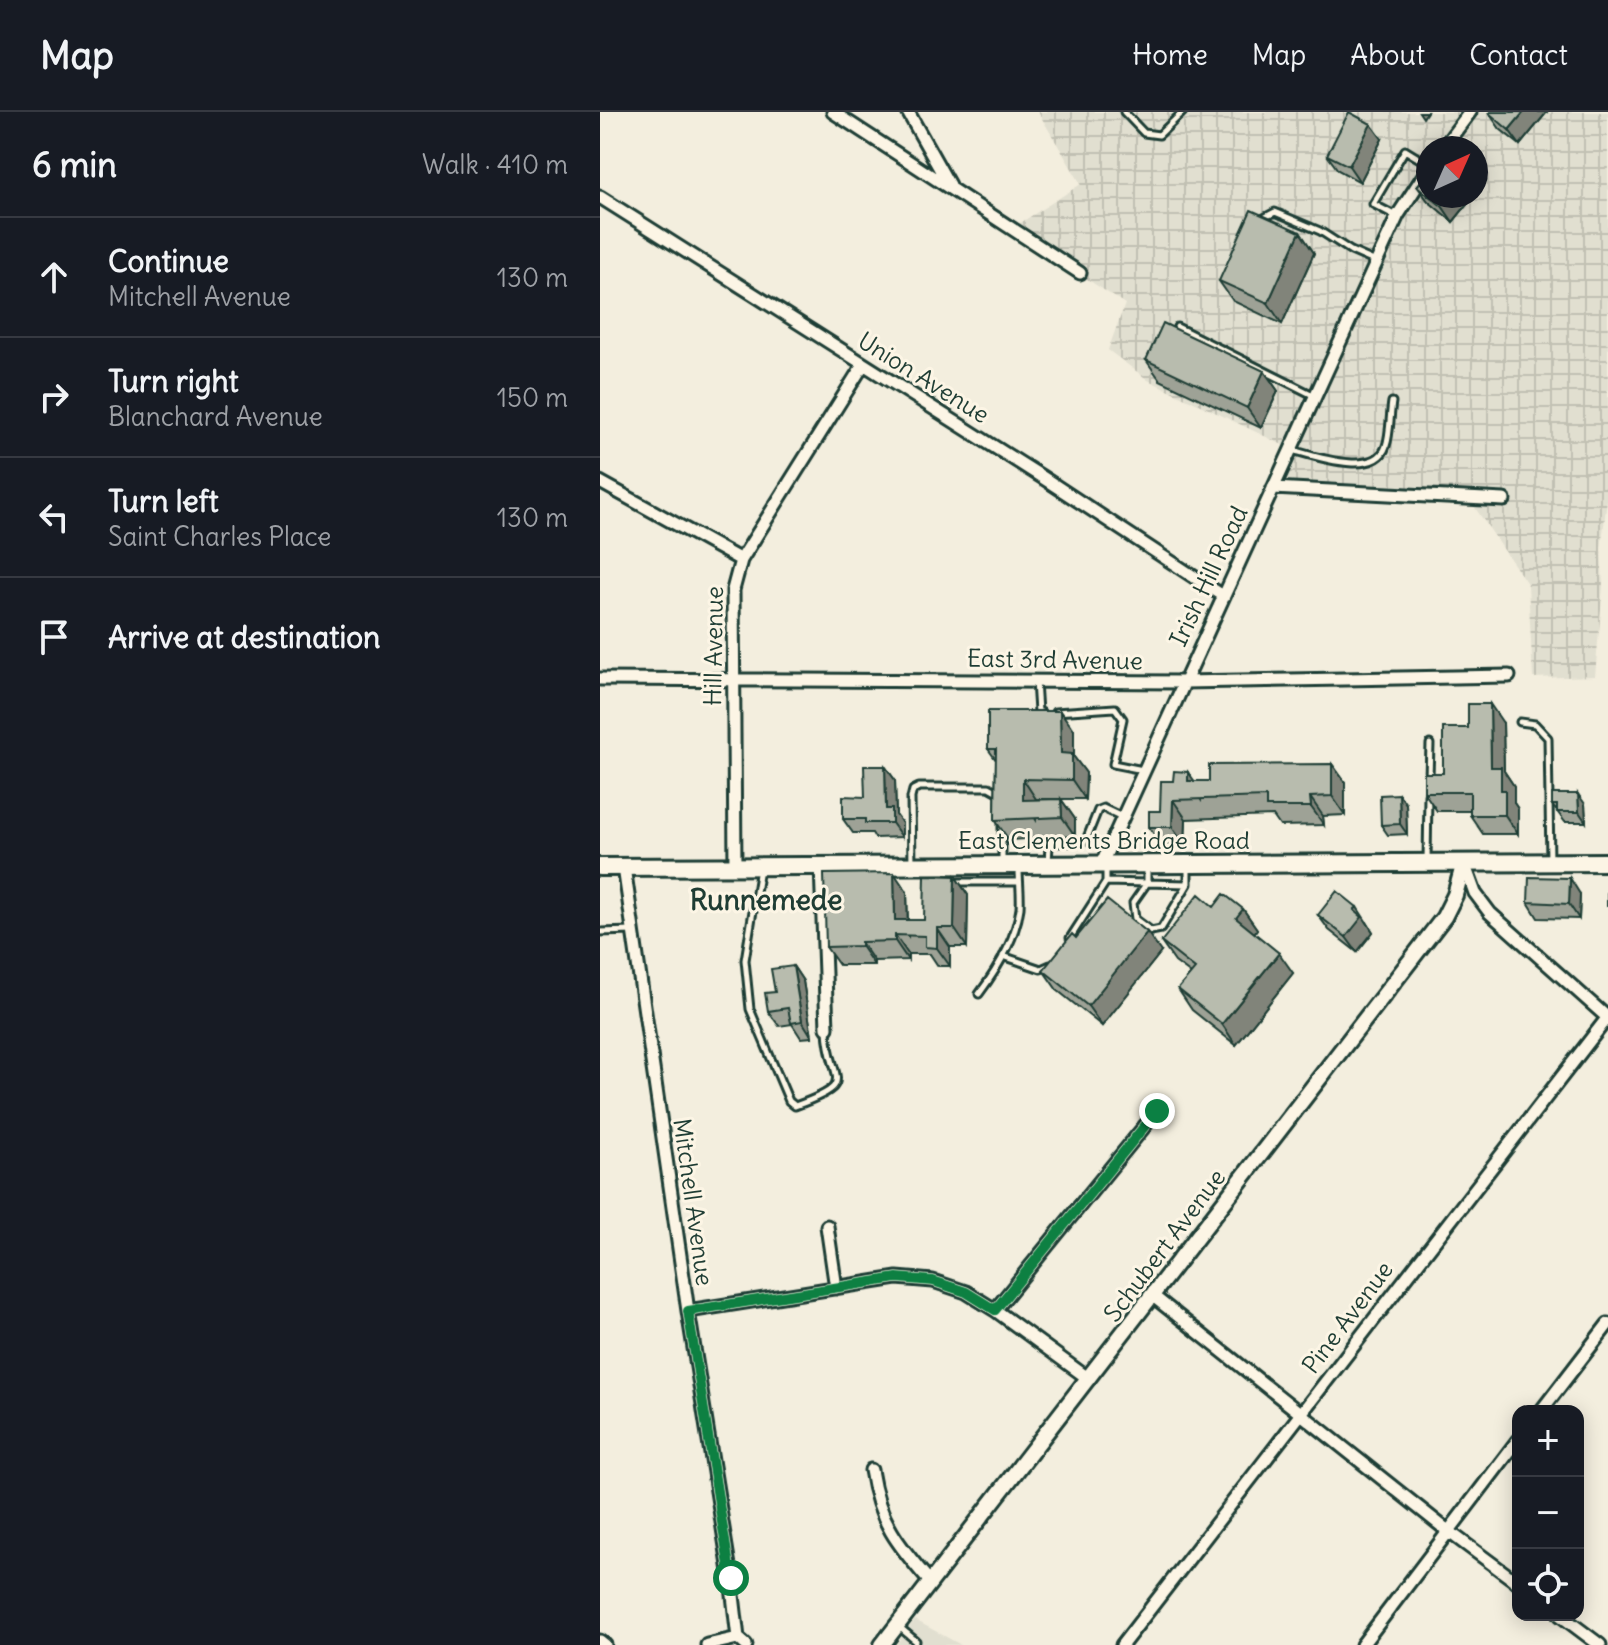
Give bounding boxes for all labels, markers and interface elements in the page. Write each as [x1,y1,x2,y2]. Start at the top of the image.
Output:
text: Map [40,32,114,79]
text: Home [1132,37,1208,73]
text: Map [1252,37,1306,73]
text: About [1350,37,1425,73]
text: Contact [1469,37,1568,73]
north arrow [1416,136,1488,208]
text: 6 min [32,143,117,186]
text: Walk · 410 m [422,148,568,181]
text: Continue [108,242,229,280]
icon: ahead [32,255,76,299]
text: 130 m [497,261,568,294]
text: Mitchell Avenue [108,280,291,313]
street label: Union Avenue [853,325,995,429]
text: Turn right [108,362,239,400]
icon: right [32,375,76,419]
text: 150 m [497,381,568,414]
text: Blanchard Avenue [108,400,323,433]
text: Turn left [108,482,219,520]
icon: left [32,495,76,539]
text: 130 m [497,501,568,534]
street label: Irish Hill Road [1162,501,1254,651]
text: Saint Charles Place [108,520,331,553]
street label: Hill Avenue [697,586,729,706]
icon: arrive [32,615,76,659]
text: Arrive at destination [108,618,380,656]
street label: East 3rd Avenue [967,642,1143,676]
street label: East Clements Bridge Road [958,825,1250,855]
district label: Runnemede [690,882,842,918]
route end [1139,1093,1175,1129]
street label: Mitchell Avenue [667,1116,721,1288]
street label: Schubert Avenue [1097,1163,1231,1327]
street label: Pine Avenue [1295,1255,1399,1379]
map controls [1512,1405,1584,1621]
button: + [1512,1405,1584,1477]
button: − [1512,1477,1584,1549]
button: locate [1512,1549,1584,1621]
route start [713,1560,749,1596]

